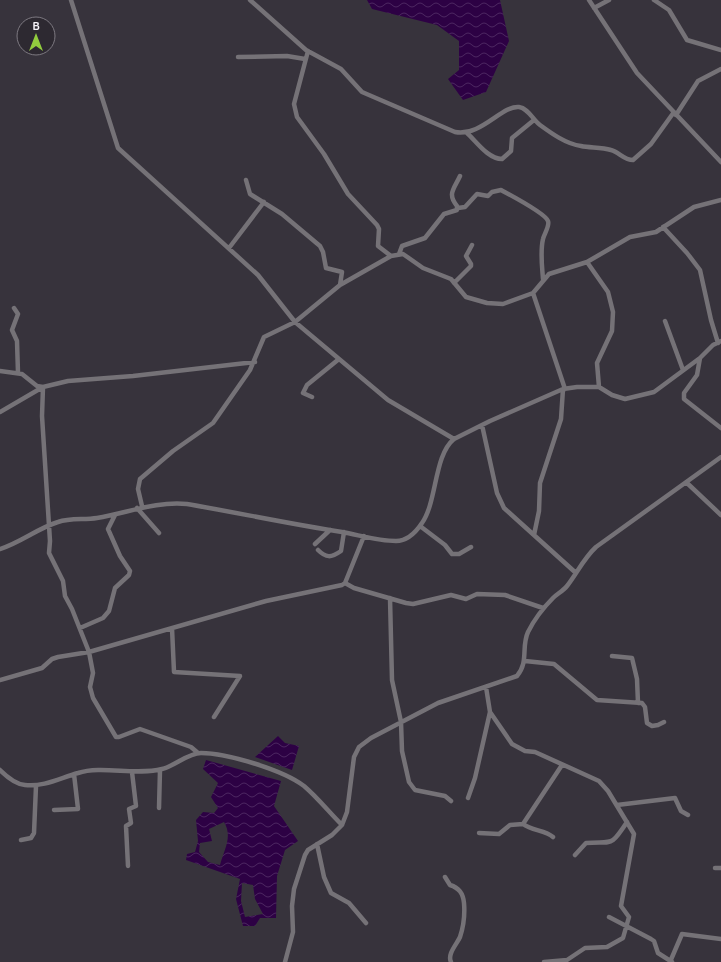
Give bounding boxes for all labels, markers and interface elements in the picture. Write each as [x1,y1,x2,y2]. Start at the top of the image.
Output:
north arrow [16,16,56,56]
text: B [32,19,40,33]

